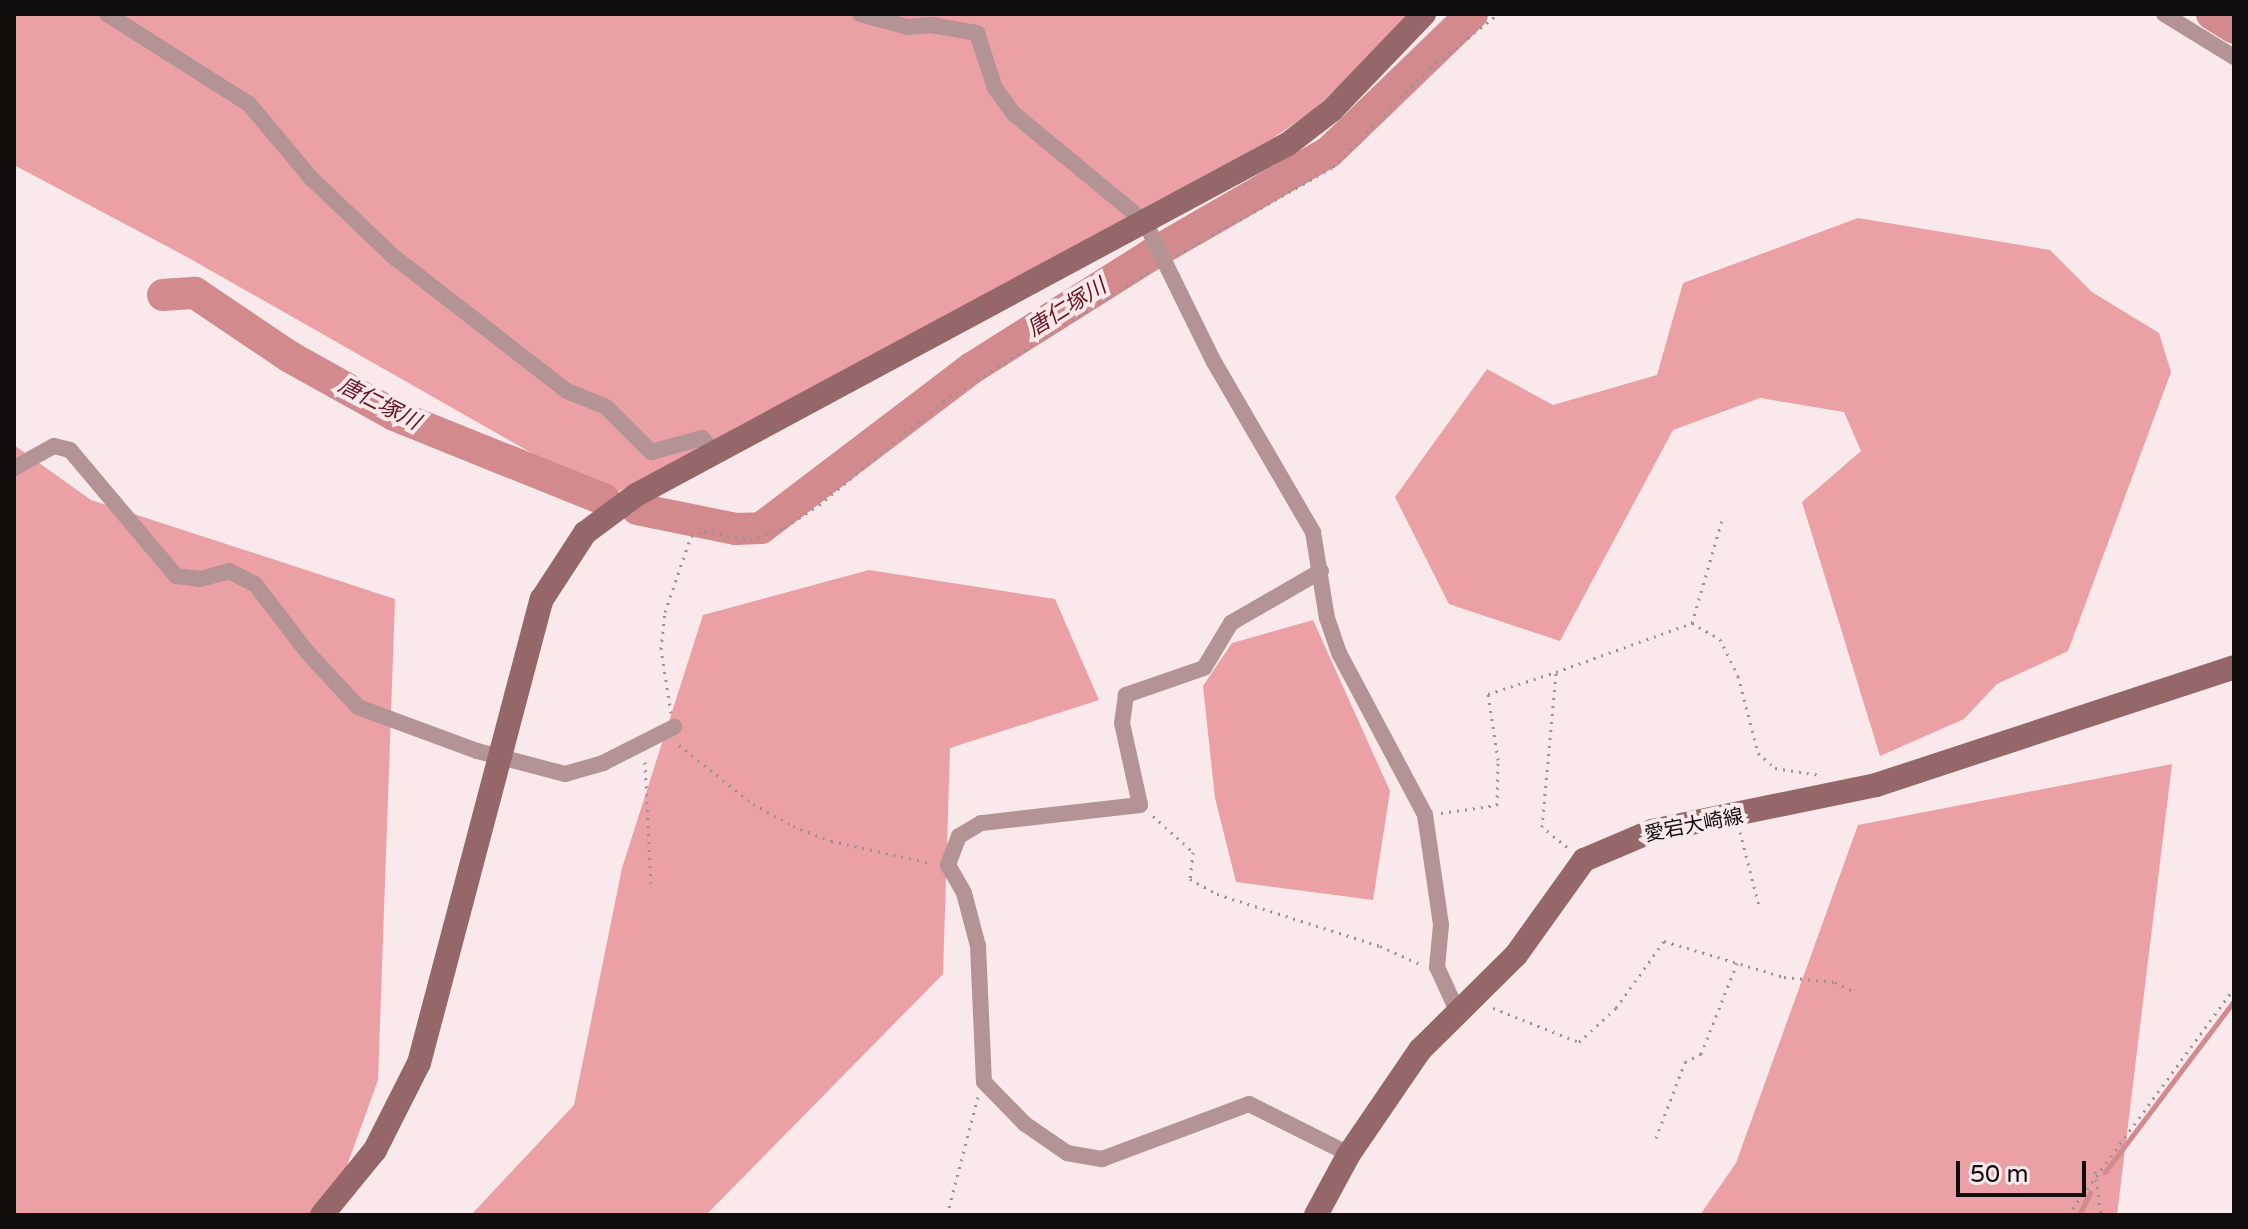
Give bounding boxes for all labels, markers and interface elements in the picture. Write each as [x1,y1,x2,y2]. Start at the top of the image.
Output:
water label: 唐仁塚川 [1023,273,1111,343]
water label: 唐仁塚川 [334,372,424,436]
street label: 愛宕大崎線 [1643,805,1745,847]
scale bar [1960,1145,2090,1195]
text: 50 m [1970,1160,2028,1189]

